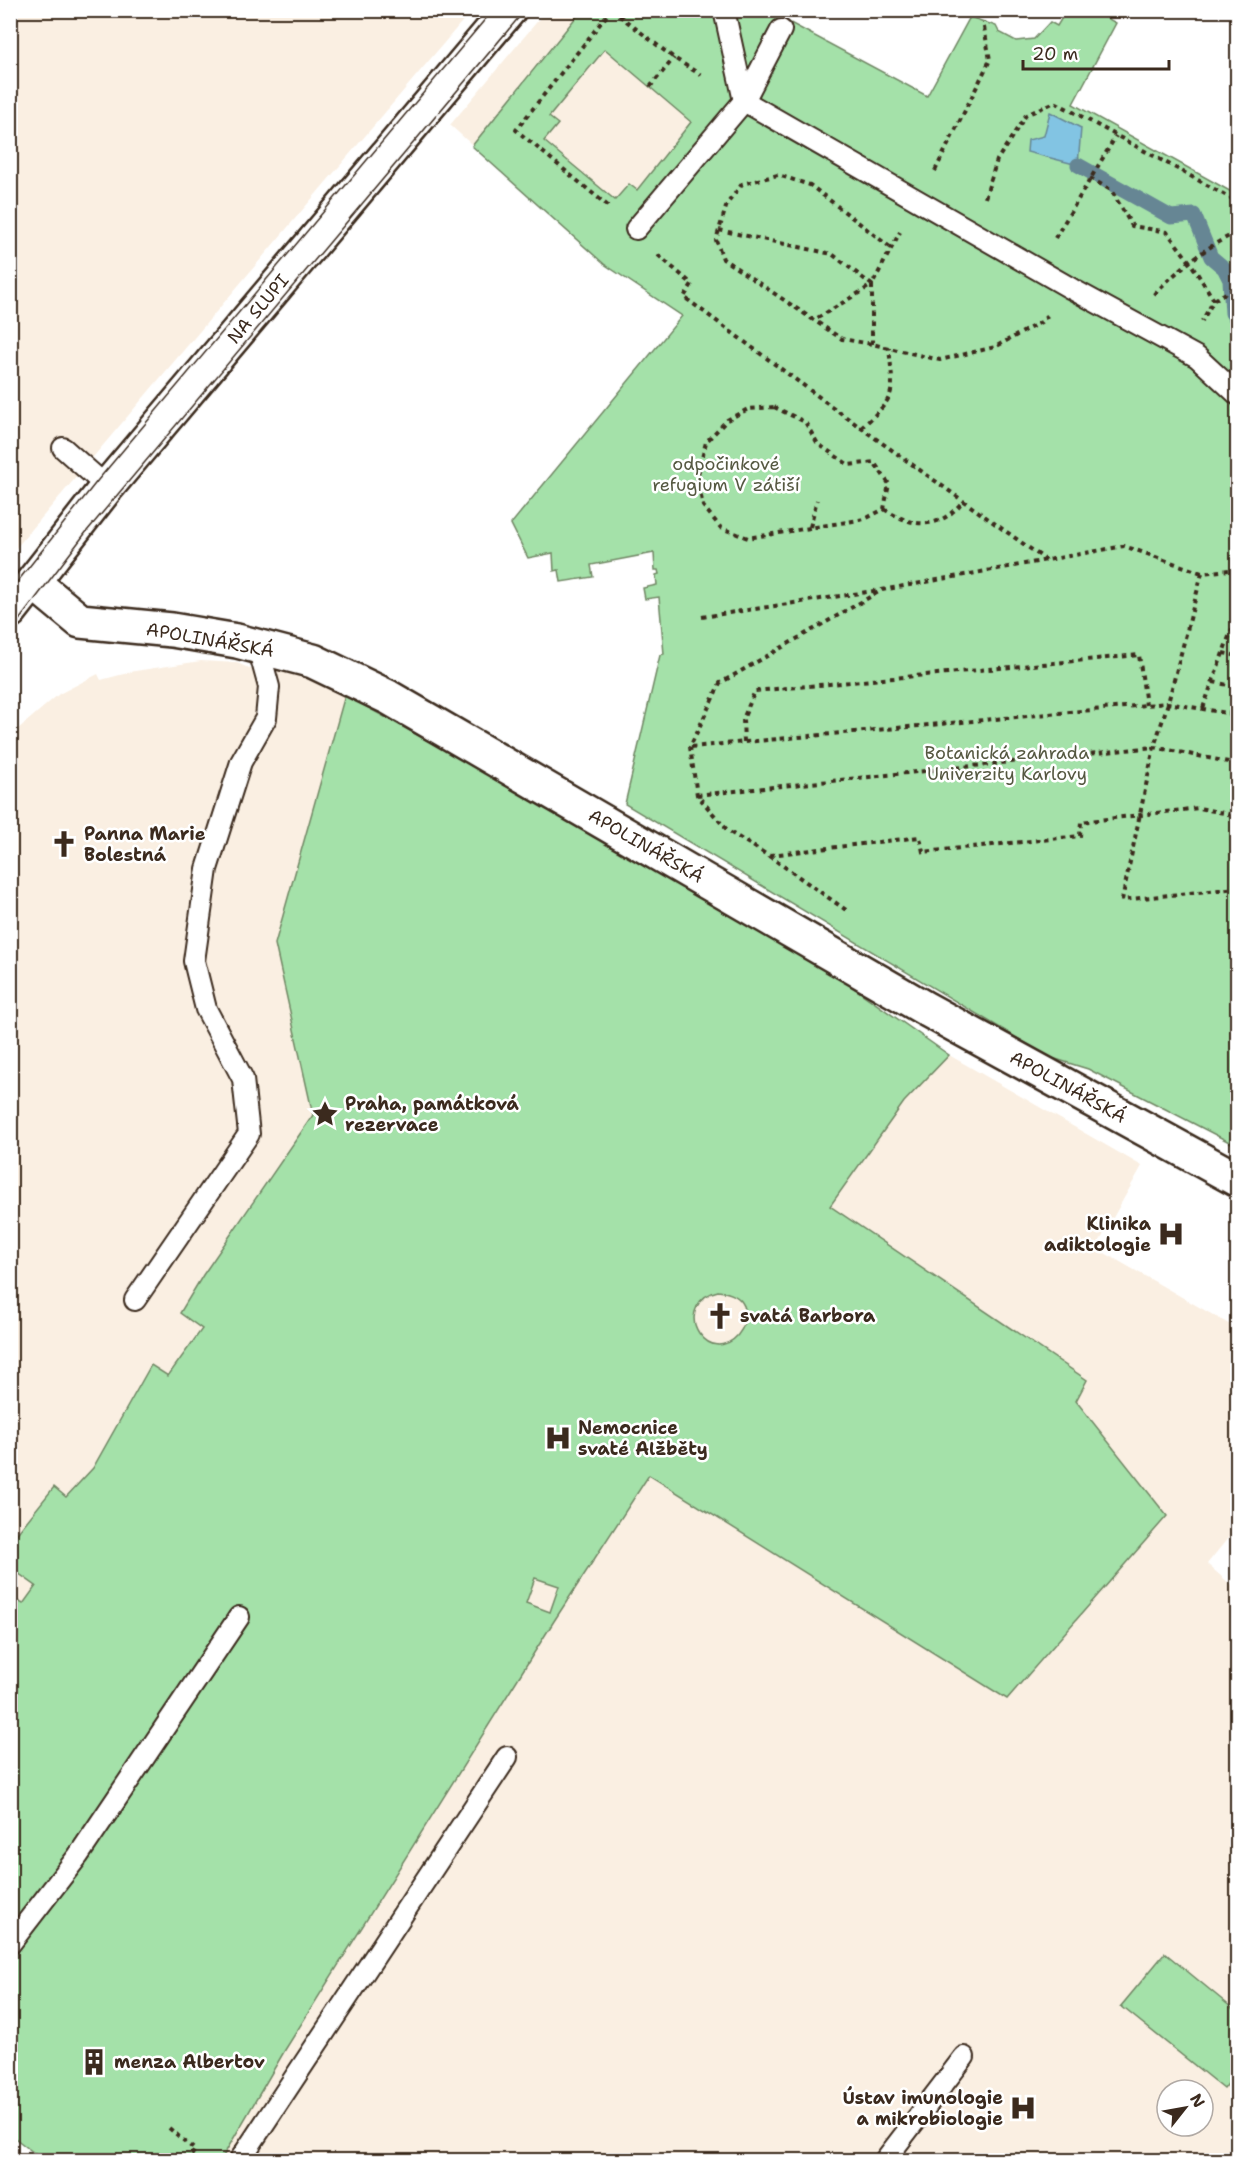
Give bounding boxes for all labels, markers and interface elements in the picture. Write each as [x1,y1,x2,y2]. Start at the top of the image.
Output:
scale bar [1023,33,1168,71]
text: 20 m [1032,42,1078,66]
street label: NA SLUPI [222,269,294,349]
park label: odpočinkové refugium V zátiší [652,452,800,497]
street label: APOLINÁŘSKÁ [144,617,276,663]
park label: Botanická zahrada Univerzity Karlovy [925,741,1089,786]
street label: APOLINÁŘSKÁ [584,803,708,889]
place label: Panna Marie Bolestná [84,822,206,867]
church icon: Panna Marie Bolestná [49,829,79,859]
street label: APOLINÁŘSKÁ [1006,1045,1130,1129]
place label: Praha, památková rezervace [345,1092,520,1137]
place icon: Praha, památková rezervace [310,1099,340,1129]
place label: Klinika adiktologie [1044,1212,1152,1257]
hospital icon: Klinika adiktologie [1156,1219,1186,1249]
church icon: svatá Barbora [705,1301,735,1331]
place label: svatá Barbora [740,1304,876,1328]
place label: Nemocnice svaté Alžběty [578,1416,708,1461]
hospital icon: Nemocnice svaté Alžběty [543,1423,573,1453]
building icon: menza Albertov [79,2047,109,2077]
place label: menza Albertov [114,2050,265,2074]
north arrow [1155,2078,1215,2138]
place label: Ústav imunologie a mikrobiologie [842,2086,1003,2131]
text: N [1185,2090,1210,2111]
hospital icon: Ústav imunologie a mikrobiologie [1008,2093,1038,2123]

